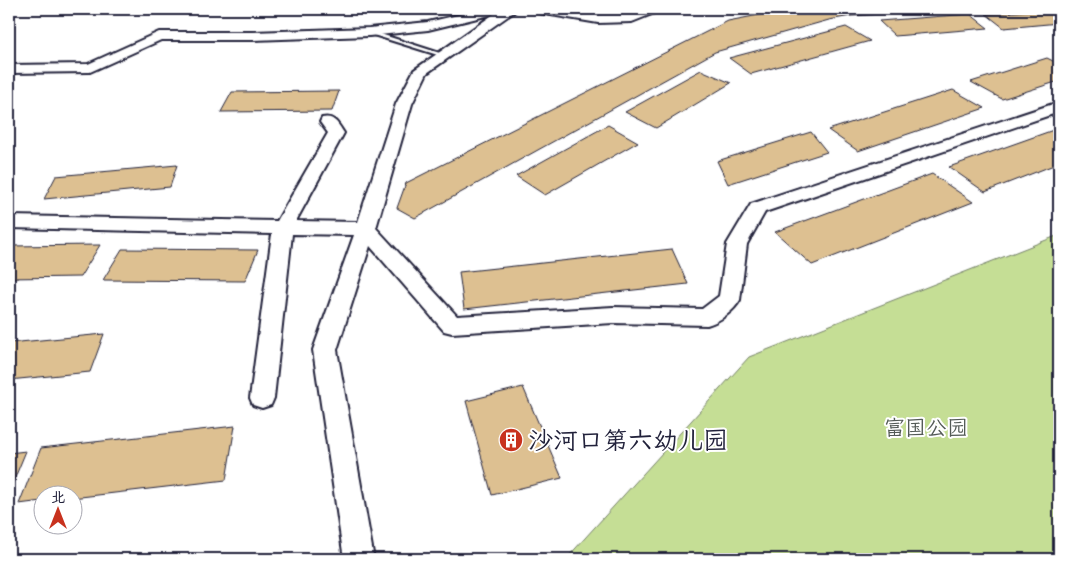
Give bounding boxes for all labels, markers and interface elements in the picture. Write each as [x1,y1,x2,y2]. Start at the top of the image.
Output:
park label: 富国公园 [884,415,968,445]
place label: 沙河口第六幼儿园 [528,425,728,461]
building icon: 沙河口第六幼儿园 [498,427,524,453]
north arrow [32,486,82,536]
text: 北 [51,488,65,509]

